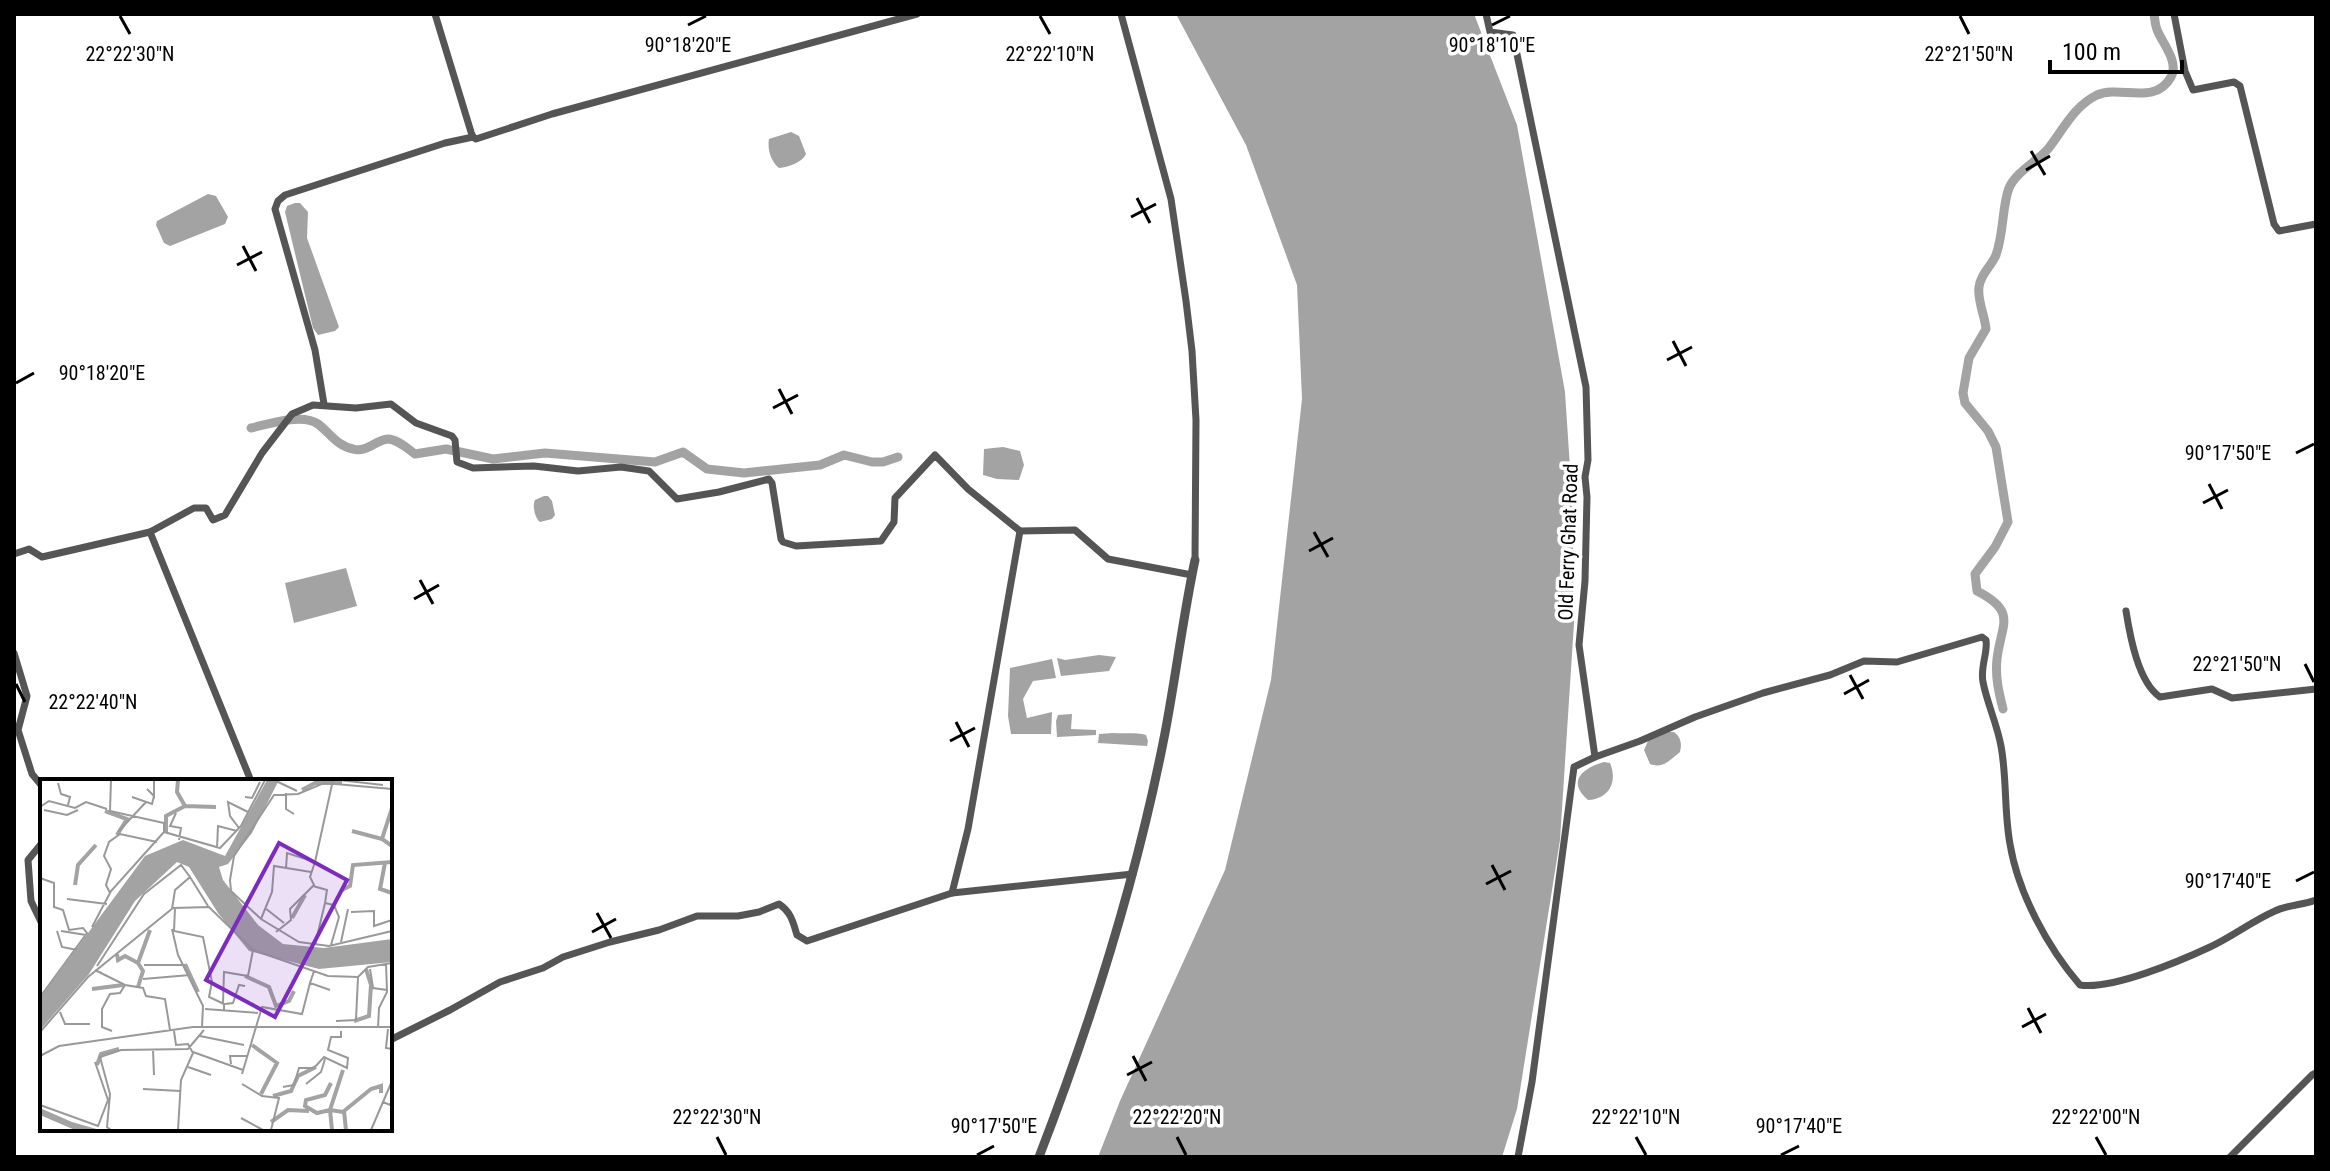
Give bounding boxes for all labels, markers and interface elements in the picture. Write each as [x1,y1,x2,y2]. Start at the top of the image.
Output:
scale bar [2050,24,2182,74]
text: 90°18'20"E [645,33,731,57]
text: 90°18'10"E [1449,33,1535,57]
text: 100 m [2062,38,2121,66]
text: 22°22'30"N [85,42,175,66]
text: 22°22'10"N [1005,42,1095,66]
text: 22°21'50"N [1924,42,2014,66]
text: 90°18'20"E [59,361,145,385]
text: 90°17'50"E [2185,441,2271,465]
street label: Old Ferry Ghat Road [1553,463,1583,621]
text: 22°21'50"N [2192,652,2282,676]
text: 22°22'40"N [48,690,138,714]
inset map [40,779,392,1131]
text: 90°17'40"E [2185,869,2271,893]
text: 22°22'30"N [672,1105,762,1129]
text: 22°22'20"N [1132,1105,1222,1129]
text: 22°22'10"N [1591,1105,1681,1129]
text: 22°22'00"N [2051,1105,2141,1129]
text: 90°17'50"E [951,1114,1037,1138]
text: 90°17'40"E [1756,1114,1842,1138]

